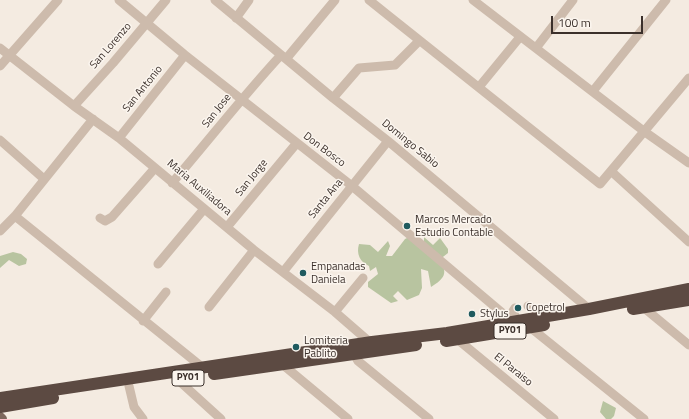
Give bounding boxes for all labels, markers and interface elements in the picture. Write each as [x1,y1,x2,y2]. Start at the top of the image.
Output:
scale bar [553,8,645,34]
text: 100 m [558,13,591,32]
street label: San Lorenzo [87,20,135,72]
street label: San Antonio [120,63,166,115]
street label: San Jose [200,91,234,131]
street label: Domingo Sabio [379,117,441,171]
street label: Don Bosco [300,130,348,170]
street label: Maria Auxiliadora [164,157,234,219]
street label: San Jorge [233,157,271,199]
street label: Santa Ana [306,177,346,221]
place label: Marcos Mercado Estudio Contable [415,213,493,239]
marker: Marcos Mercado Estudio Contable [402,221,412,231]
place label: Empanadas Daniela [311,260,365,286]
marker: Empanadas Daniela [298,268,308,278]
place label: Copetrol [526,301,565,315]
marker: Copetrol [513,303,523,313]
place label: Stylus [480,307,509,321]
marker: Stylus [467,309,477,319]
road number: PY01 [494,323,526,339]
place label: Lomiteria Pablito [304,334,348,360]
marker: Lomiteria Pablito [291,342,301,352]
street label: El Paraiso [491,350,535,390]
road number: PY01 [172,370,204,386]

